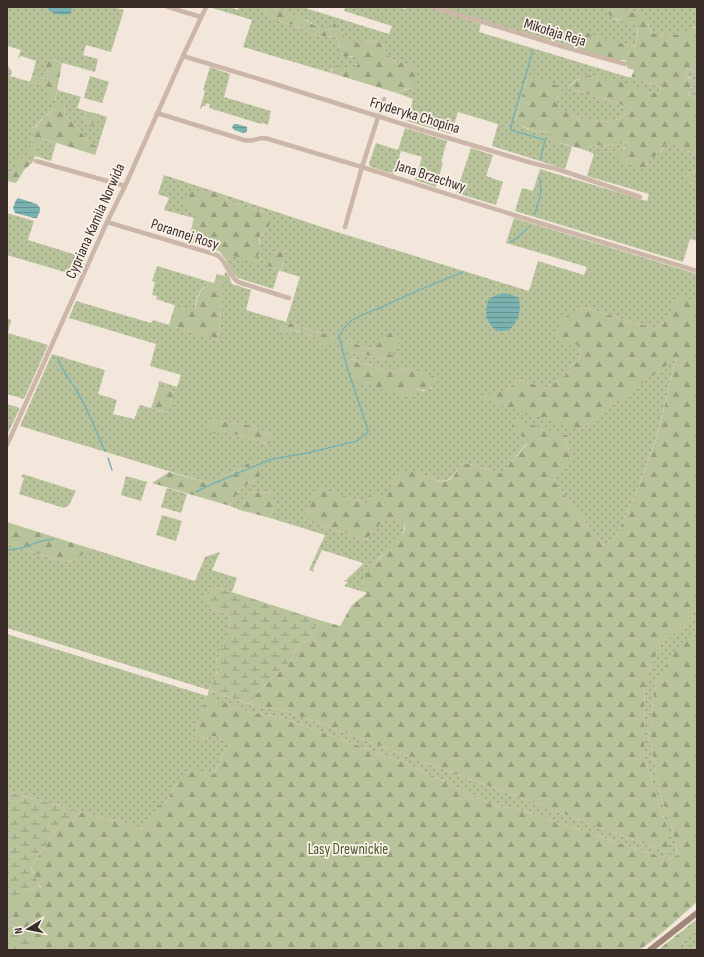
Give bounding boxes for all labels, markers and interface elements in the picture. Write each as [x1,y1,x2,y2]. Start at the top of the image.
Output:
street label: Mikołaja Reja [521,14,588,51]
street label: Fryderyka Chopina [367,93,462,138]
street label: Jana Brzechwy [393,156,468,197]
street label: Cypriana Kamila Norwida [62,160,129,282]
street label: Porannej Rosy [148,215,221,254]
park label: Lasy Drewnickie [308,840,388,859]
north arrow [8,909,48,949]
text: N [12,927,26,935]

